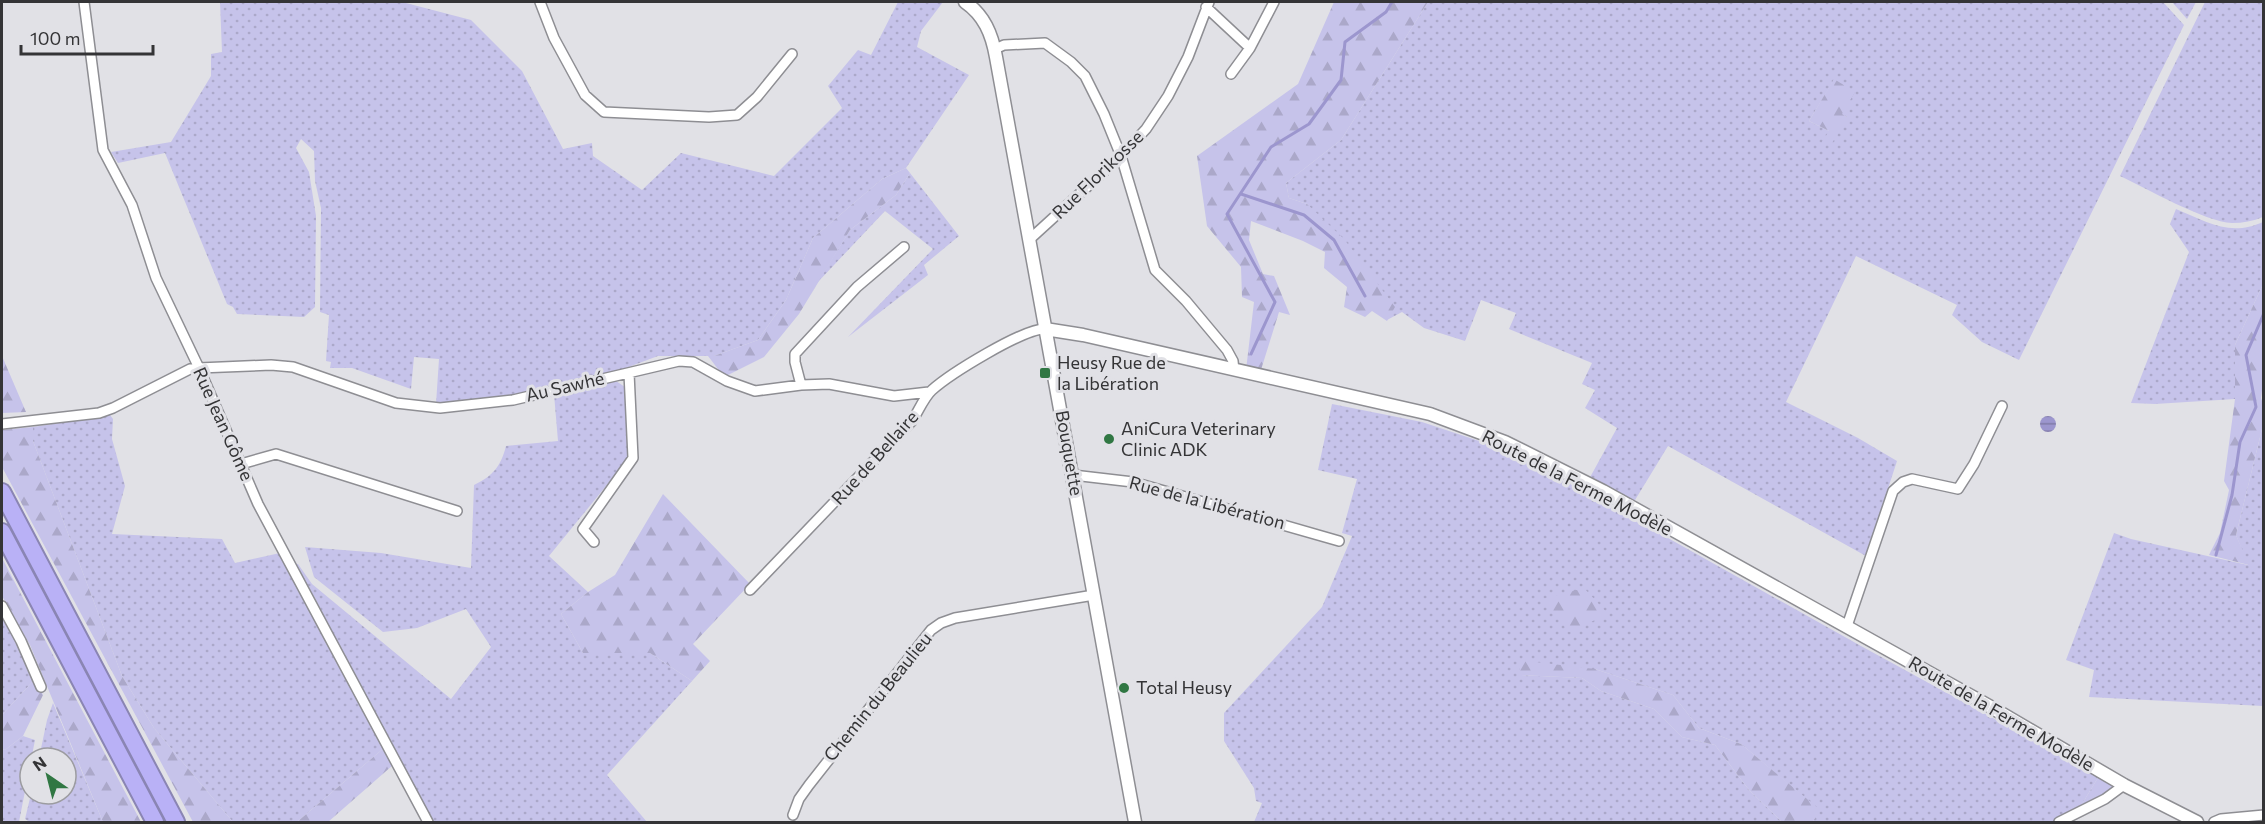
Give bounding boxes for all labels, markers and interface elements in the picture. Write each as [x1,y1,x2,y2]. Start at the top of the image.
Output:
scale bar [21,18,153,56]
text: 100 m [30,27,80,49]
street label: Rue Florikosse [1047,125,1147,223]
place label: Heusy Rue de la Libération [1057,351,1166,394]
street label: Rue Jean Gôme [189,363,259,484]
street label: Au Sawhé [523,366,606,406]
marker: Heusy Rue de la Libération [1038,366,1052,380]
street label: Rue de Bellaire [826,406,922,509]
street label: Bouquette [1052,408,1088,497]
place label: AniCura Veterinary Clinic ADK [1121,417,1276,460]
street label: Route de la Ferme Modèle [1479,425,1676,540]
marker: AniCura Veterinary Clinic ADK [1102,432,1116,446]
street label: Rue de la Libération [1127,471,1288,533]
street label: Chemin du Beaulieu [818,627,936,765]
street label: Route de la Ferme Modèle [1905,651,2098,775]
place label: Total Heusy [1136,676,1232,698]
marker: Total Heusy [1117,681,1131,695]
north arrow [18,746,78,806]
text: N [29,752,49,775]

